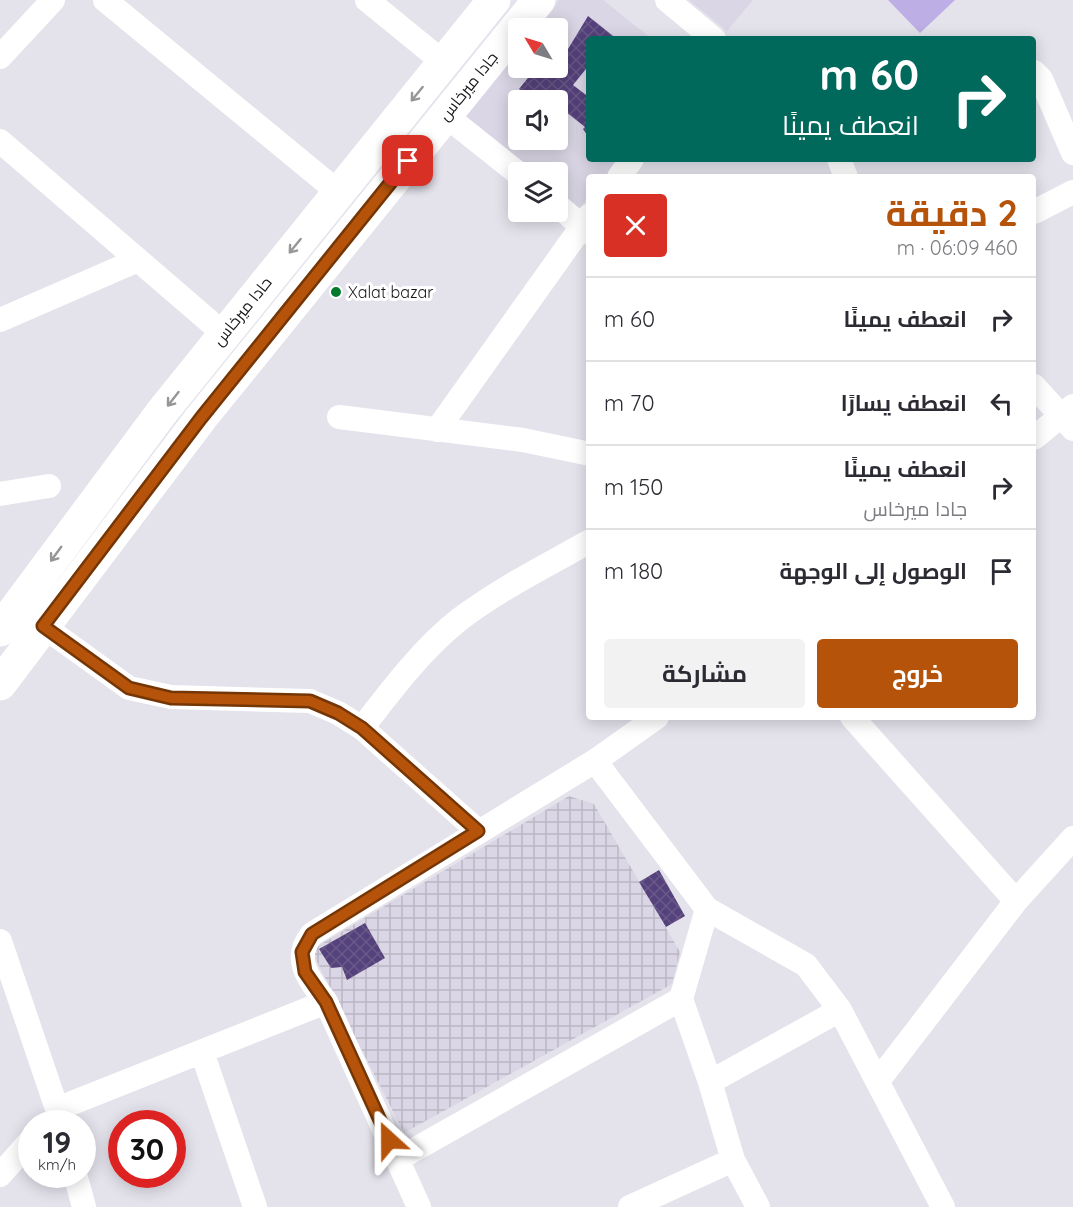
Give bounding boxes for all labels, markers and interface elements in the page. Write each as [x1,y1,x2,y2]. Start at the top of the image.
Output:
north arrow [508,18,568,78]
map controls [508,18,568,222]
street label: جادا ميرخاس [434,48,503,125]
text: 60 m [819,48,919,101]
icon: right [940,60,1018,138]
one-way arrow [411,86,424,102]
button: sound [508,90,568,150]
text: انعطف يمينًا [782,108,919,142]
pin [382,135,433,186]
icon: arrive [391,144,424,177]
button: layers [508,162,568,222]
text: 2 دقيقة [886,190,1018,235]
button: close [604,194,667,257]
text: 460 m · 06:09 [897,235,1018,260]
one-way arrow [288,238,301,254]
street label: حادا ميرخاس [208,273,277,350]
place label: Xalat bazar [348,282,433,302]
marker: Xalat bazar [329,285,343,299]
icon: right [985,303,1018,336]
text: 60 m [604,305,655,333]
text: انعطف يمينًا [844,305,967,333]
icon: left [985,387,1018,420]
text: 70 m [604,389,654,417]
text: انعطف يسارًا [841,389,967,417]
one-way arrow [167,391,180,407]
text: انعطف يمينًا [844,455,967,483]
icon: right [985,471,1018,504]
text: 150 m [604,473,663,501]
text: جادا ميرخاس [864,496,967,521]
one-way arrow [49,546,62,562]
icon: arrive [985,555,1018,588]
text: 180 m [604,557,663,585]
text: الوصول إلى الوجهة [779,557,967,585]
button: مشاركة [604,639,805,708]
button: خروج [817,639,1018,708]
position arrow [357,1108,421,1172]
speed limit sign: 30 [108,1110,186,1188]
text: 19 [43,1123,71,1161]
text: km/h [38,1155,76,1174]

